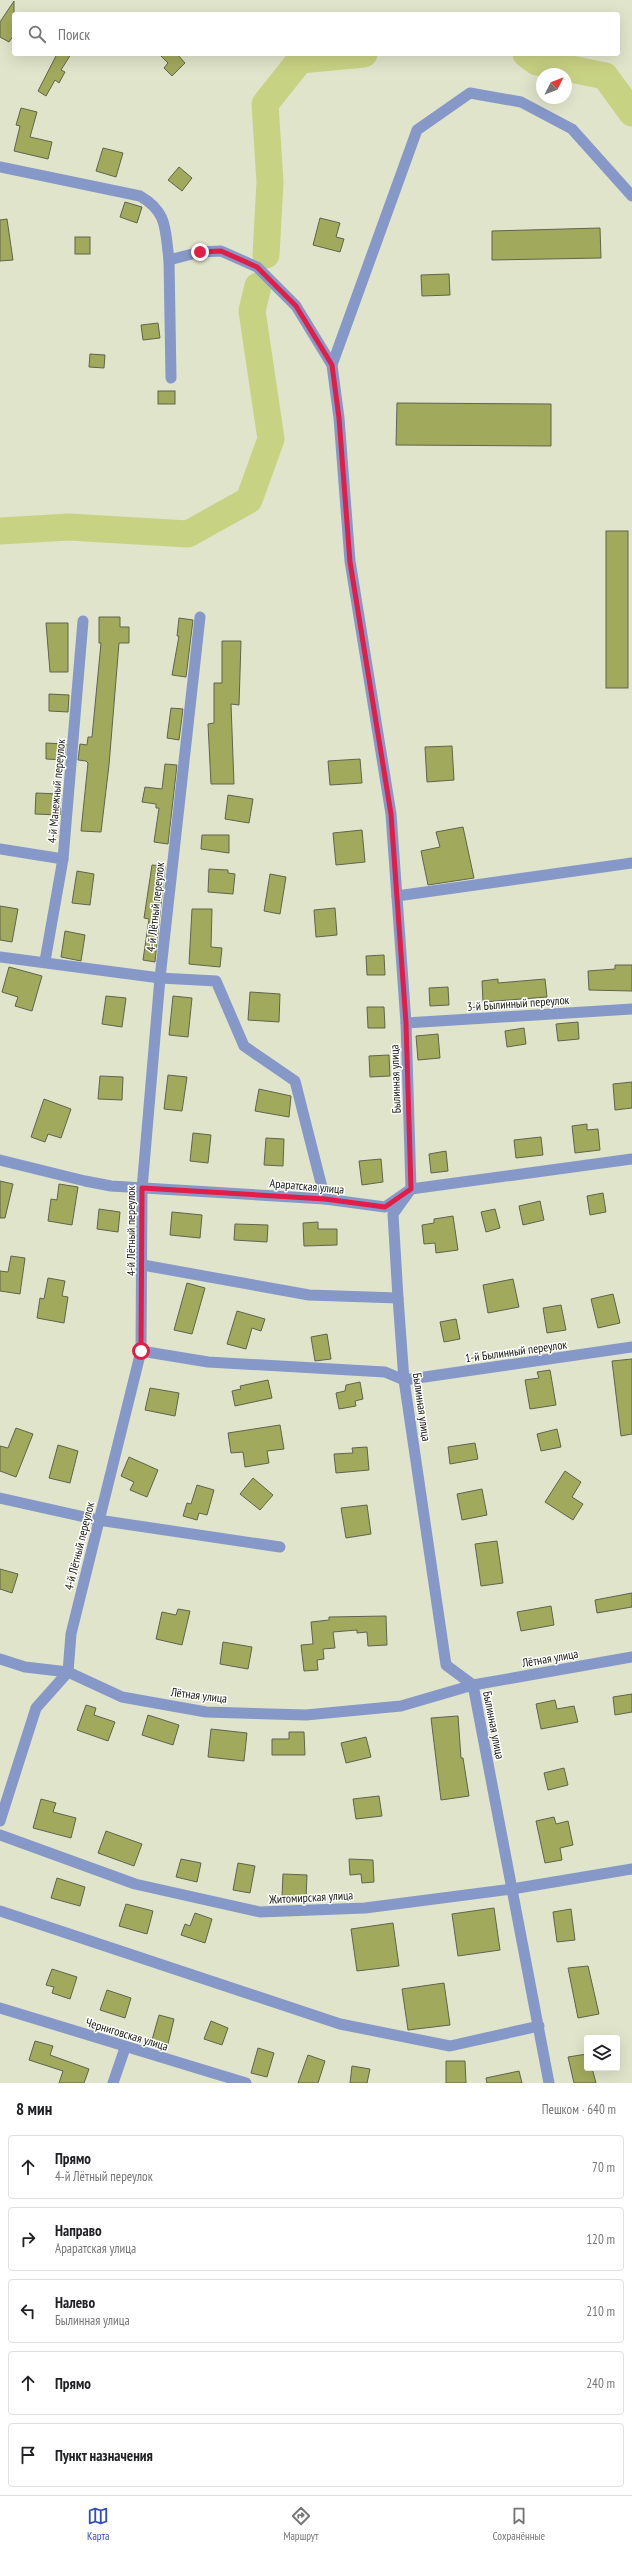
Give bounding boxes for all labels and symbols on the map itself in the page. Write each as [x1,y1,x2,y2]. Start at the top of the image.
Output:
north arrow [536,68,572,104]
route end [191,243,209,261]
street label: 4-й Манежный переулок [44,738,68,844]
street label: 4-й Лётный переулок [143,861,167,953]
street label: 3-й Былинный переулок [466,992,570,1014]
street label: Былинная улица [386,1044,404,1114]
street label: Араратская улица [269,1175,345,1197]
street label: 4-й Лётный переулок [123,1186,138,1276]
street label: 1-й Былинный переулок [464,1336,568,1366]
route start [132,1342,150,1360]
street label: Былинная улица [410,1372,434,1442]
street label: 4-й Лётный переулок [61,1500,97,1592]
street label: Лётная улица [520,1646,579,1670]
street label: Лётная улица [169,1684,228,1706]
street label: Былинная улица [480,1690,508,1760]
street label: Житомирская улица [268,1887,354,1907]
street label: Черниговская улица [84,2014,170,2054]

